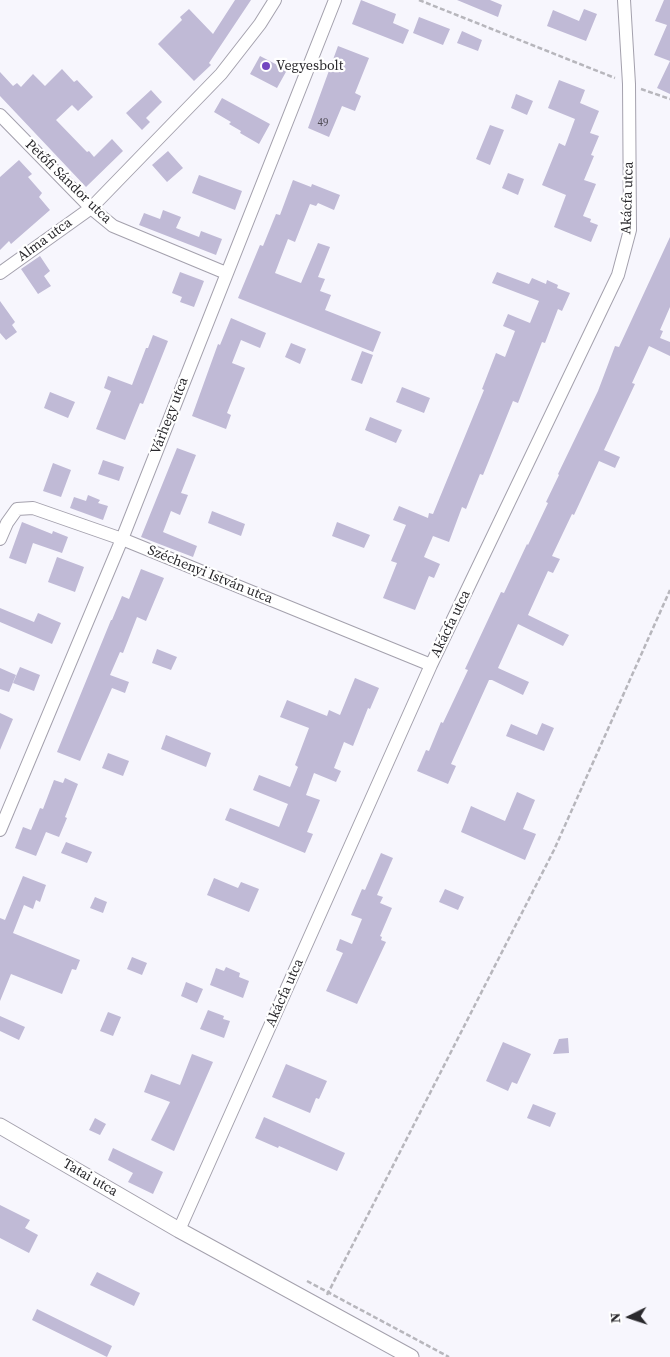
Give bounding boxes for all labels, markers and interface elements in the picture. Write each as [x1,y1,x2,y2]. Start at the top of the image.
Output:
place label: Vegyesbolt [276,58,343,74]
marker: Vegyesbolt [260,60,272,72]
house number: 49 [318,116,328,130]
street label: Petőfi Sándor utca [21,137,115,227]
street label: Akácfa utca [618,161,638,235]
street label: Alma utca [15,215,75,265]
street label: Várhegy utca [148,375,192,457]
street label: Széchenyi István utca [145,542,275,608]
street label: Akácfa utca [427,588,475,660]
street label: Akácfa utca [262,956,308,1030]
street label: Tatai utca [59,1156,121,1200]
north arrow [605,1292,655,1342]
text: N [605,1312,625,1324]

